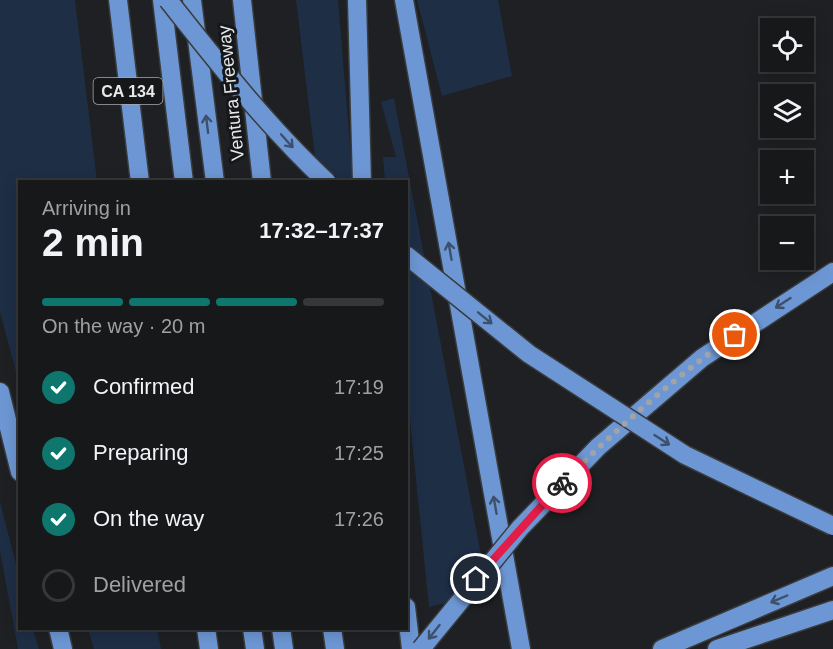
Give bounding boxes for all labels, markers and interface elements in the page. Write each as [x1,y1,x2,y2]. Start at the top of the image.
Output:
map controls [760,18,814,270]
button: locate [760,18,814,72]
street label: Ventura Freeway [214,24,248,162]
road number: CA 134 [94,78,162,104]
button: layers [760,84,814,138]
one-way arrow [201,114,212,134]
one-way arrow [280,133,294,148]
button: + [760,150,814,204]
text: Arriving in [42,197,131,219]
button: − [760,216,814,270]
text: 17:32–17:37 [259,218,384,243]
text: 2 min [42,221,144,264]
one-way arrow [444,241,455,261]
one-way arrow [775,296,792,309]
pin [709,309,760,360]
one-way arrow [476,312,492,325]
text: On the way · 20 m [42,315,205,337]
icon: bag [718,318,751,351]
icon: check [42,371,75,404]
text: Confirmed [93,374,194,399]
text: 17:19 [334,376,384,398]
one-way arrow [654,434,671,447]
icon: check [42,437,75,470]
text: Preparing [93,440,188,465]
text: 17:25 [334,442,384,464]
courier [532,453,592,513]
icon: bike [546,467,579,500]
one-way arrow [489,495,500,515]
icon: check [42,503,75,536]
text: On the way [93,506,204,531]
text: 17:26 [334,508,384,530]
pin [450,553,501,604]
icon: home [459,562,492,595]
text: Delivered [93,572,186,597]
one-way arrow [771,594,789,605]
one-way arrow [427,623,440,639]

